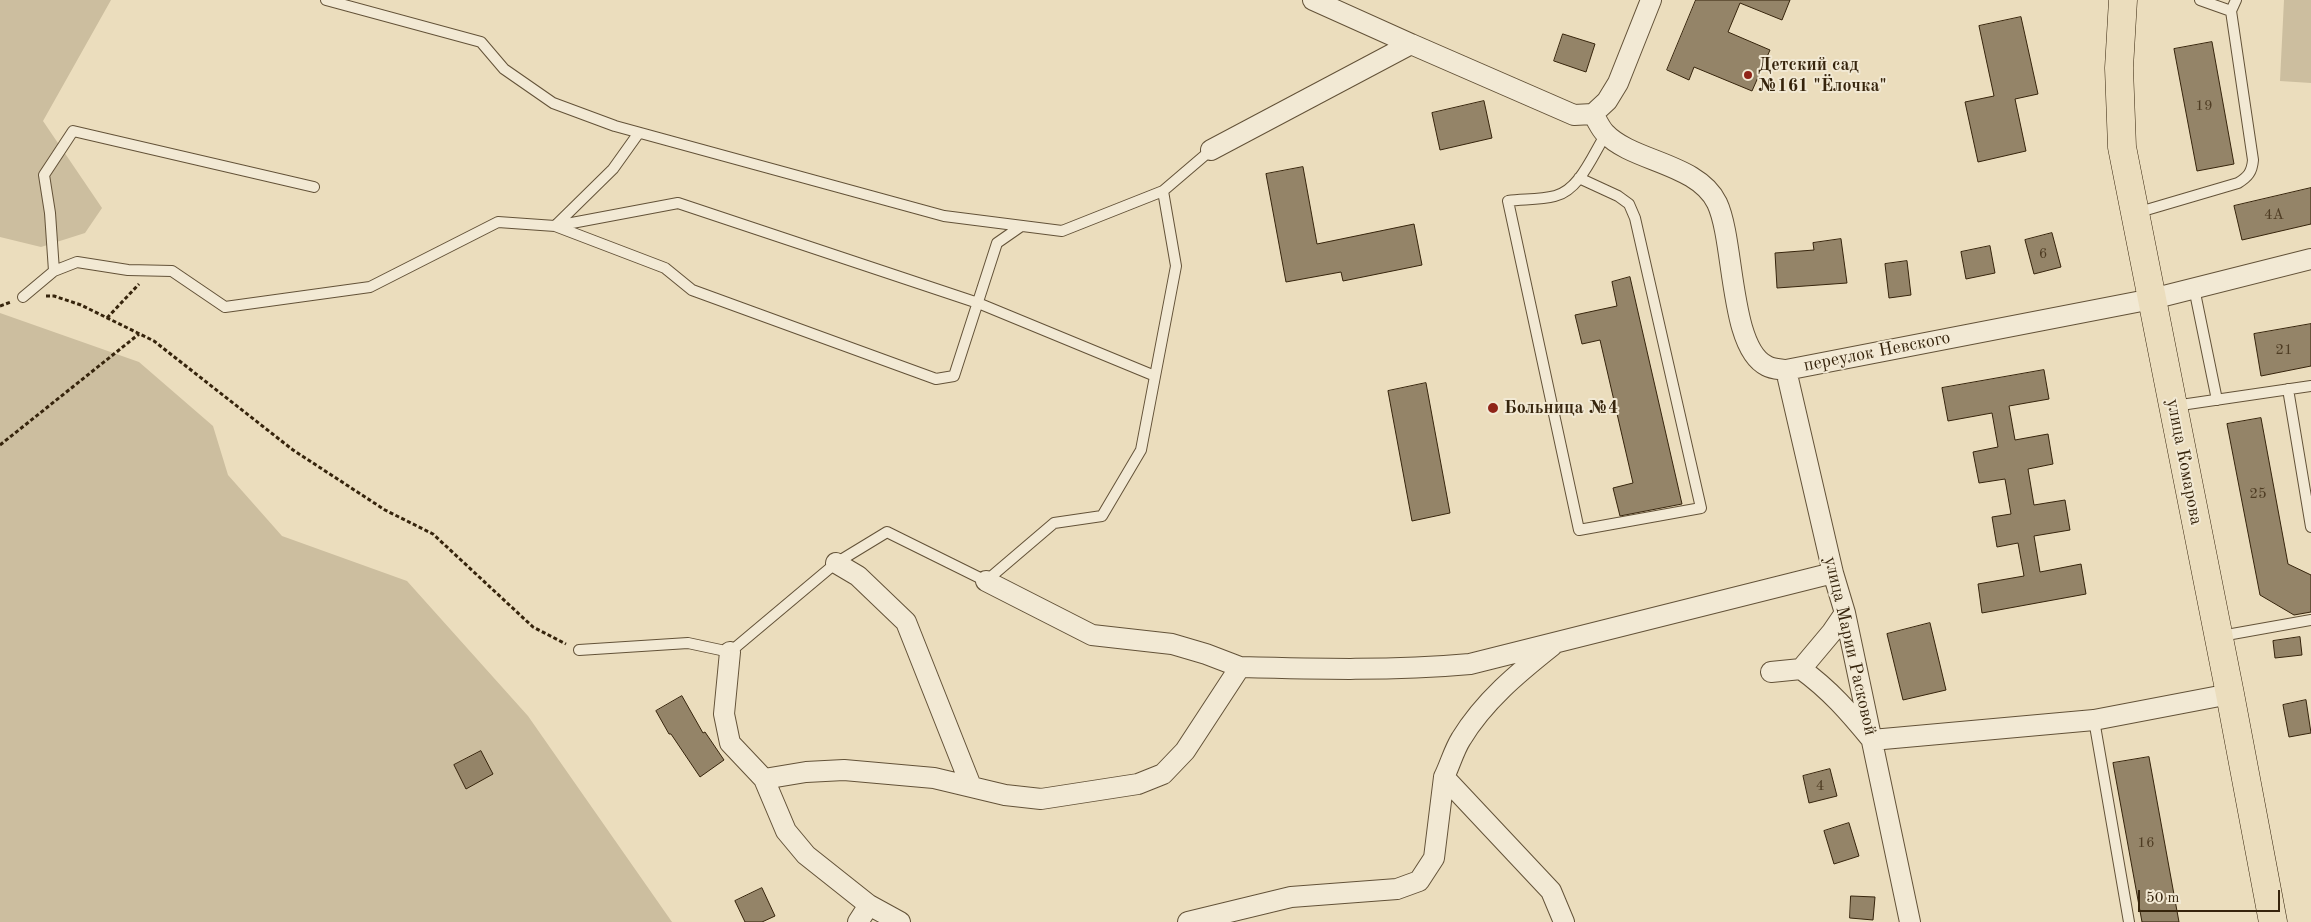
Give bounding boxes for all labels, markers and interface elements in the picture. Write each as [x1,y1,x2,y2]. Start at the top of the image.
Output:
place label: Детский сад №161 "Ёлочка" [1758,54,1887,96]
marker: Детский сад №161 "Ёлочка" [1742,69,1754,81]
house number: 19 [2195,97,2213,115]
house number: 4А [2264,206,2284,224]
house number: 6 [2039,245,2047,263]
street label: переулок Невского [1802,327,1952,377]
house number: 21 [2275,341,2293,359]
place label: Больница №4 [1504,397,1618,419]
street label: улица Комарова [2161,397,2207,527]
marker: Больница №4 [1486,401,1500,415]
house number: 25 [2249,485,2267,503]
street label: улица Марии Расковой [1819,554,1881,738]
house number: 4 [1816,777,1824,795]
house number: 16 [2137,834,2155,852]
scale bar [2141,880,2284,912]
text: 50 m [2146,891,2180,906]

